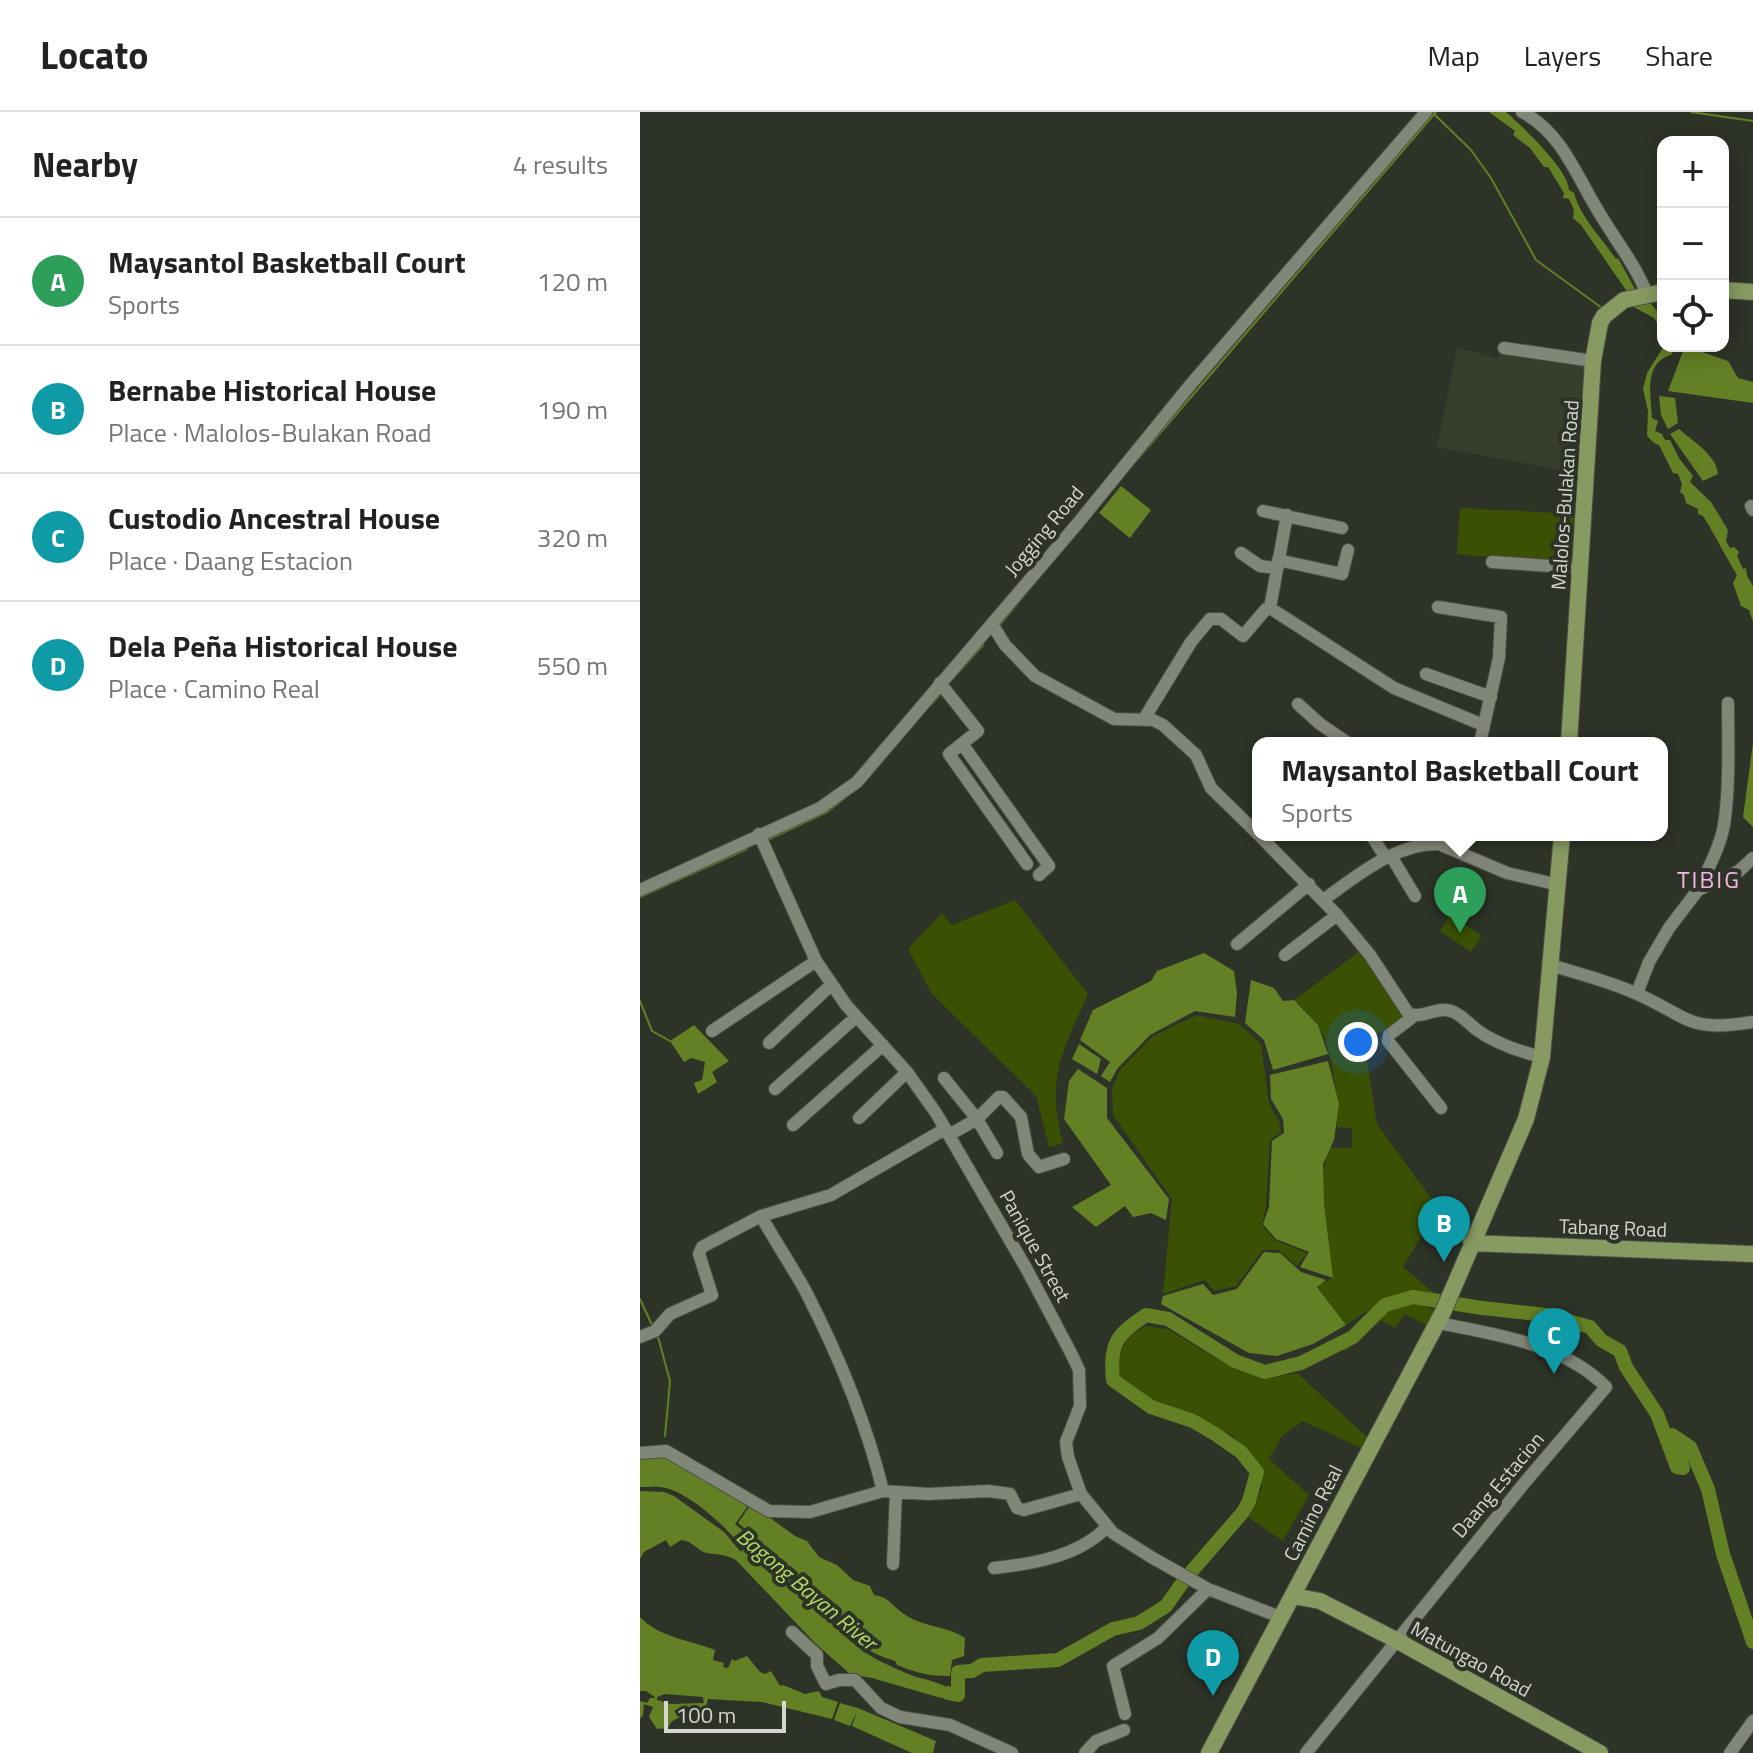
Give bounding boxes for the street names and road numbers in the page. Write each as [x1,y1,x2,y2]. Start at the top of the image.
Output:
street label: Malolos-Bulakan Road [1542,399,1587,591]
street label: Jogging Road [996,479,1091,583]
street label: Panique Street [992,1184,1079,1308]
street label: Tabang Road [1558,1210,1668,1245]
street label: Daang Estacion [1444,1425,1551,1545]
street label: Camino Real [1275,1459,1350,1566]
street label: Matungao Road [1405,1613,1537,1705]

